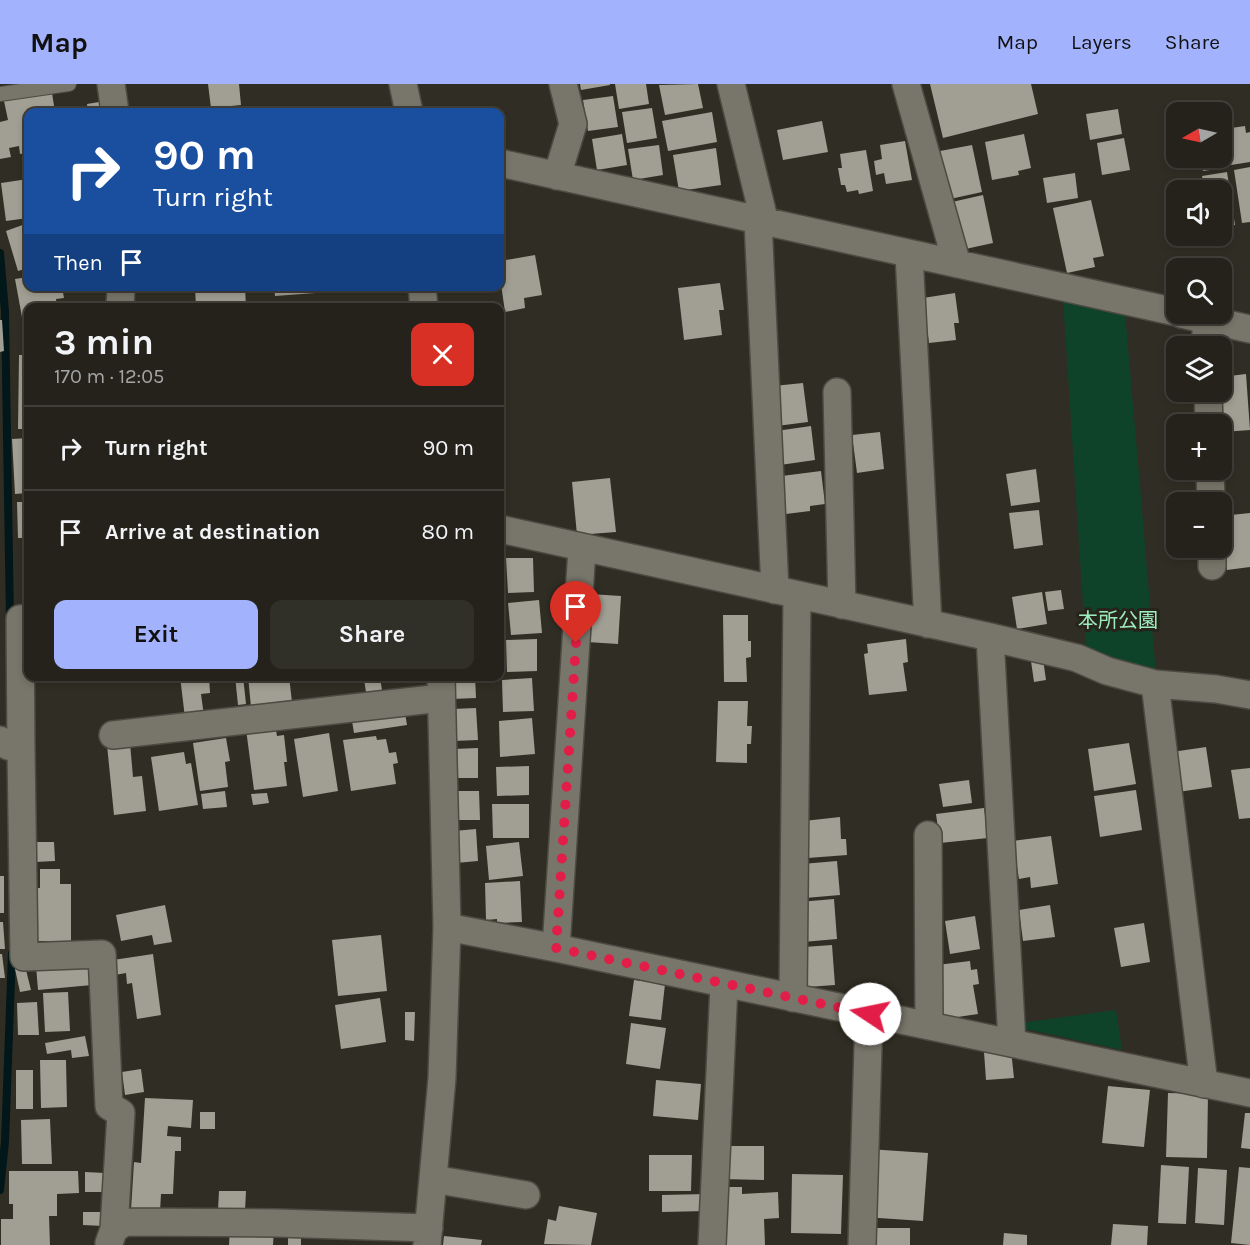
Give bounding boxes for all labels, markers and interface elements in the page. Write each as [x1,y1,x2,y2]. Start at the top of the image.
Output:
text: Map [30,26,88,59]
text: Map [996,30,1038,54]
text: Layers [1071,30,1132,54]
text: Share [1165,30,1220,54]
north arrow [1166,102,1232,168]
map controls [1166,102,1232,558]
text: 90 m [153,130,256,180]
icon: right [54,132,132,210]
button: sound [1166,180,1232,246]
text: Turn right [153,181,273,213]
icon: arrive [115,246,148,279]
text: Then [54,250,103,276]
button: search [1166,258,1232,324]
text: 3 min [54,321,154,363]
button: close [411,323,474,386]
button: layers [1166,336,1232,402]
text: 170 m · 12:05 [54,365,164,388]
button: + [1166,414,1232,480]
icon: right [54,432,87,465]
text: Turn right [105,435,208,461]
text: 90 m [422,435,474,461]
button: − [1166,492,1232,558]
icon: arrive [54,516,87,549]
text: Arrive at destination [105,519,320,545]
text: 80 m [422,519,474,545]
pin [550,581,601,643]
icon: arrive [559,590,592,623]
button: Exit [54,600,258,669]
button: Share [270,600,474,669]
park label: 本所公園 [1078,609,1158,632]
position arrow [838,982,902,1046]

